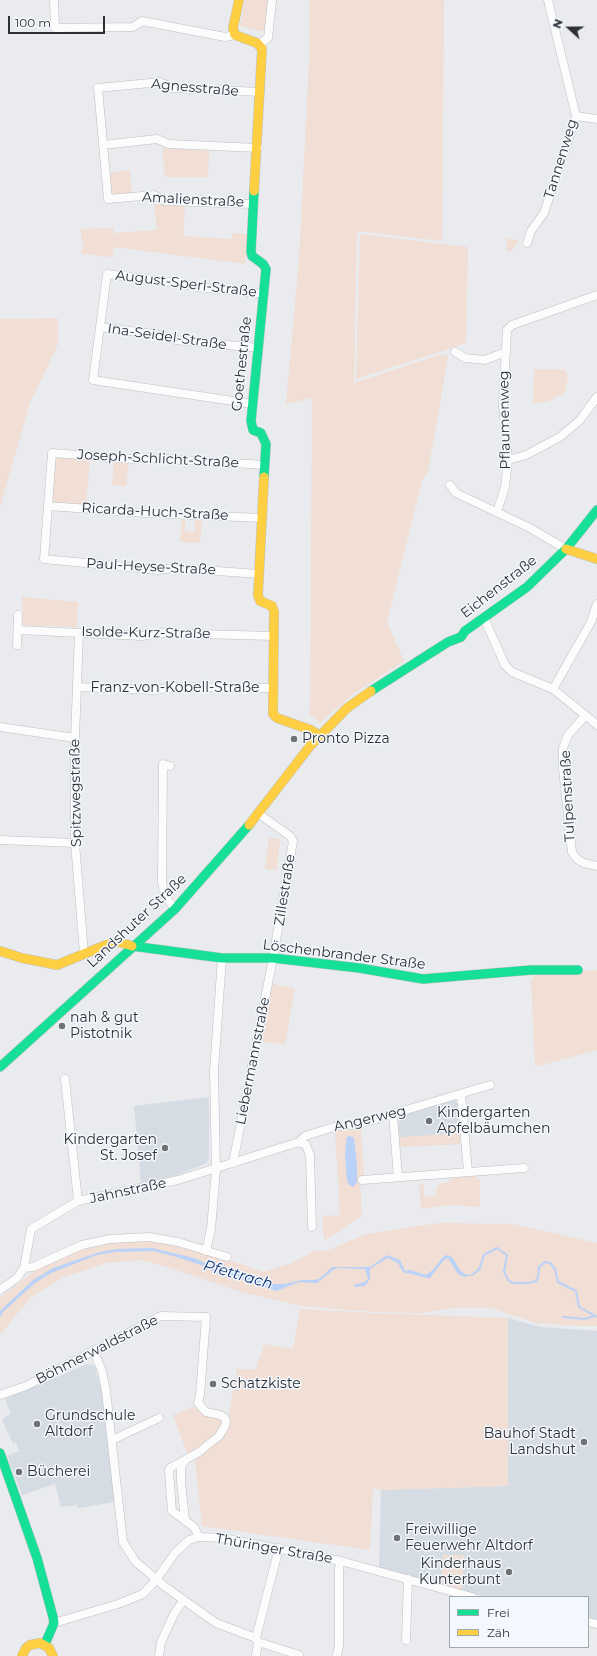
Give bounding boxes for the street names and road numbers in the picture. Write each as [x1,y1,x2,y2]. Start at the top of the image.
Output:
street label: Agnesstraße [150,76,240,100]
street label: Tannenweg [541,117,581,201]
street label: Amalienstraße [142,189,244,211]
street label: August-Sperl-Straße [114,267,258,301]
street label: Goethestraße [229,316,255,412]
street label: Ina-Seidel-Straße [106,320,228,354]
street label: Pflaumenweg [496,370,514,470]
street label: Joseph-Schlicht-Straße [77,446,239,472]
street label: Ricarda-Huch-Straße [81,500,229,524]
street label: Eichenstraße [458,552,540,622]
street label: Paul-Heyse-Straße [86,555,216,579]
street label: Isolde-Kurz-Straße [81,623,211,643]
street label: Franz-von-Kobell-Straße [91,680,259,696]
street label: Spitzwegstraße [67,739,85,847]
street label: Tulpenstraße [557,750,579,842]
street label: Zillestraße [271,853,299,927]
street label: Landshuter Straße [84,871,190,971]
street label: Löschenbrander Straße [262,937,426,973]
street label: Liebermannstraße [232,996,274,1126]
street label: Angerweg [332,1103,408,1135]
street label: Jahnstraße [88,1175,168,1207]
street label: Böhmerwaldstraße [33,1312,161,1388]
street label: Thüringer Straße [214,1530,334,1568]

